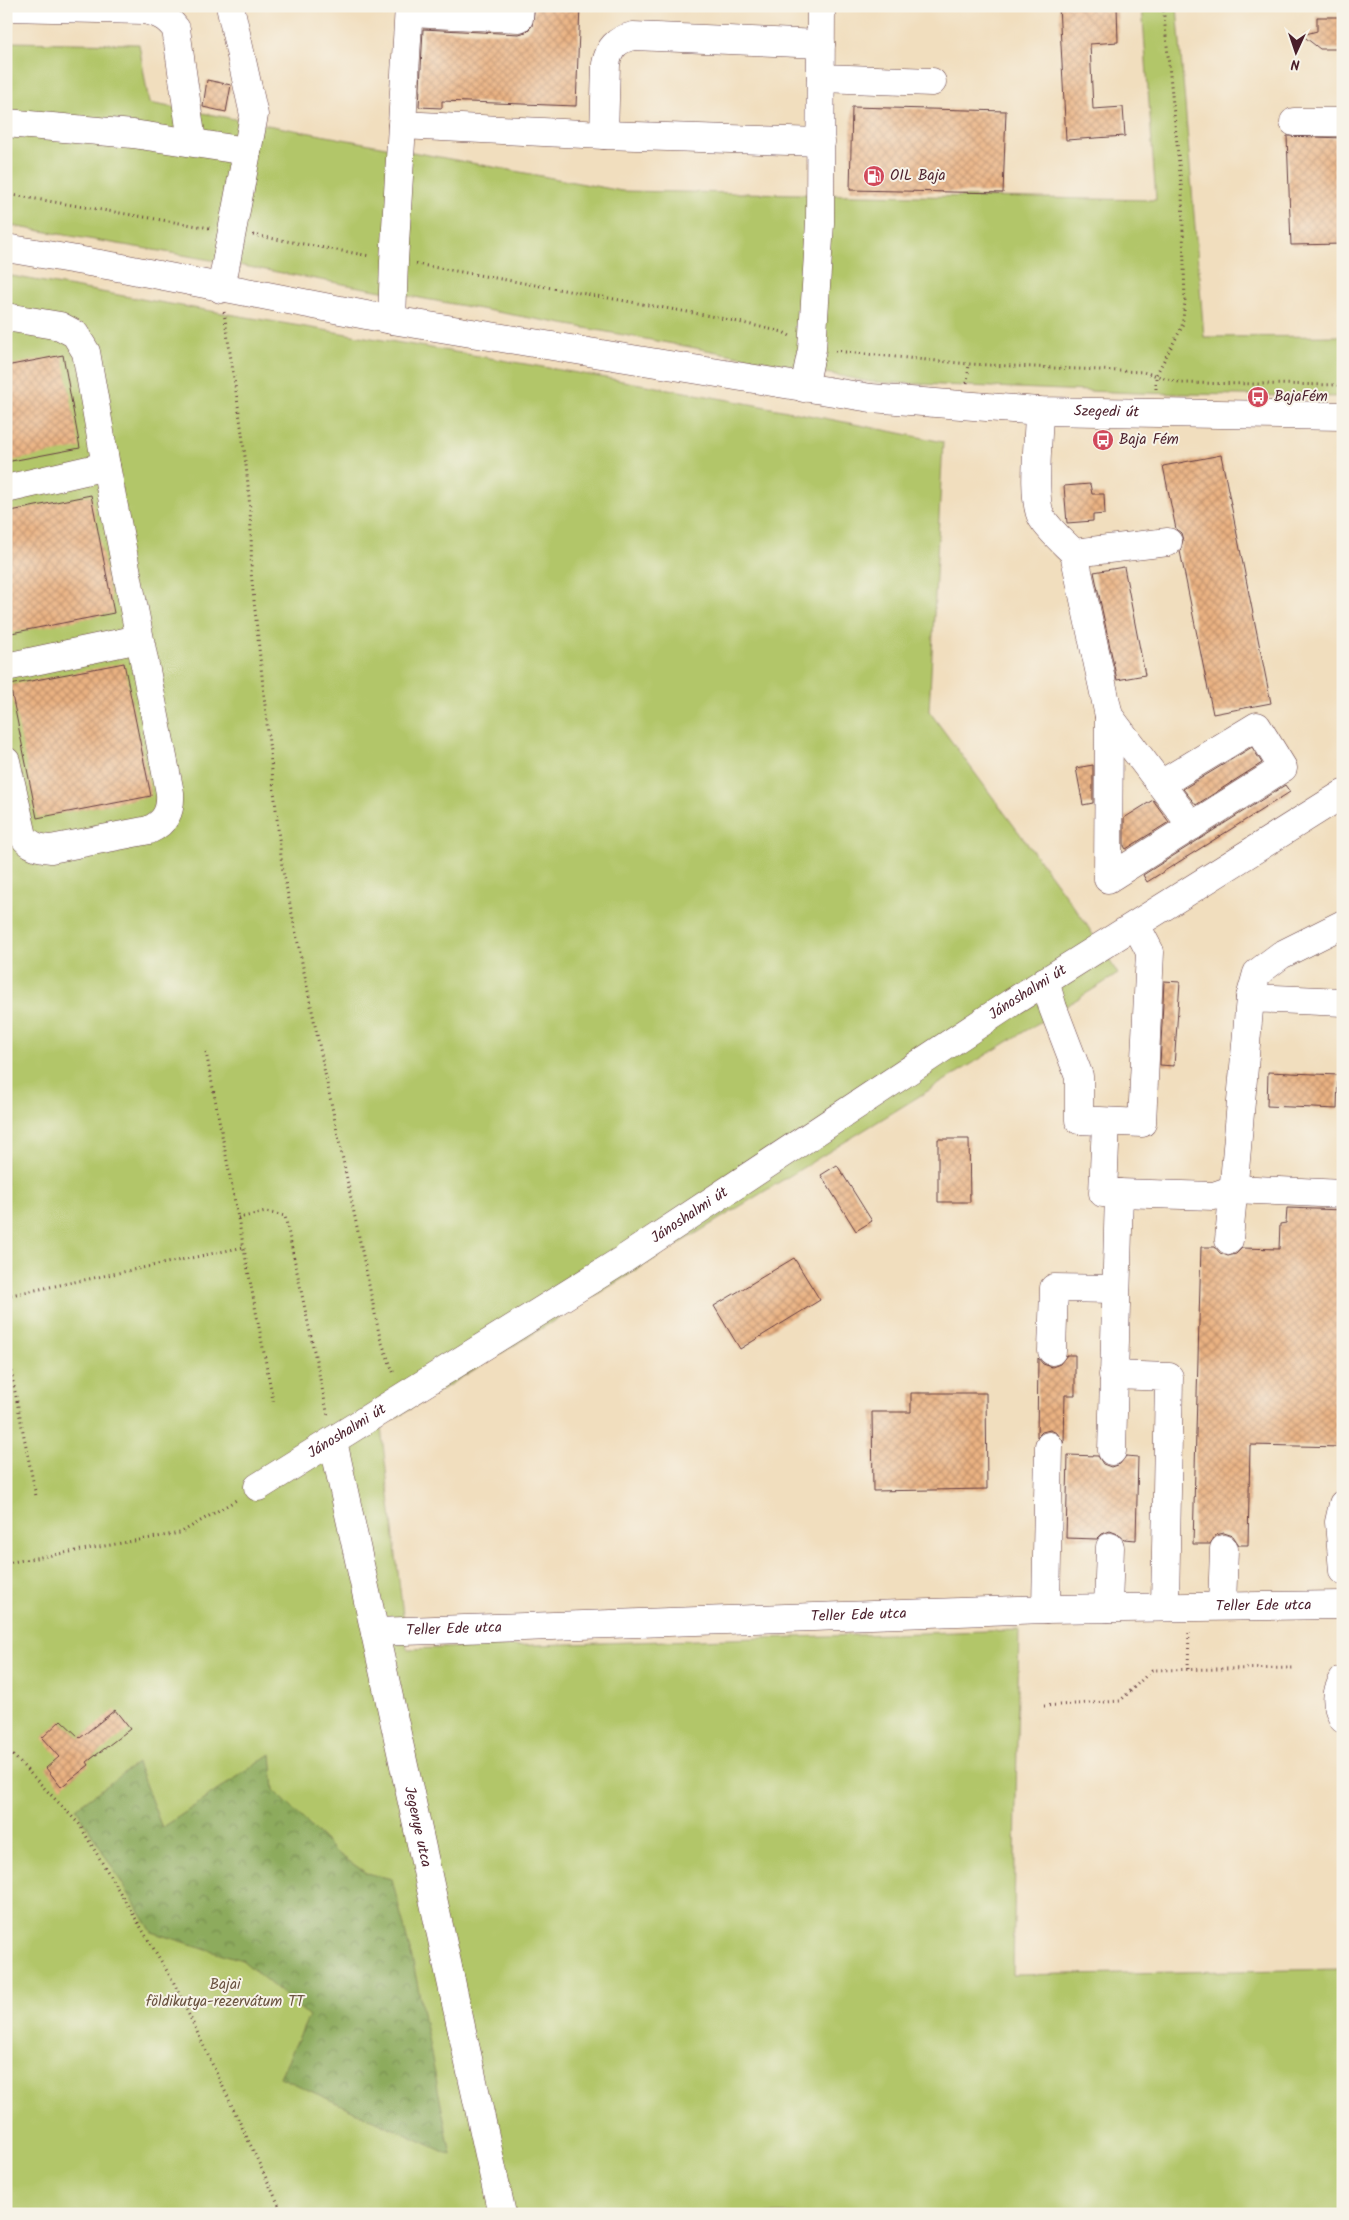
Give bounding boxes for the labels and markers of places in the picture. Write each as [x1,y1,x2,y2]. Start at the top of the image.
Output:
fuel station icon: OIL Baja [862,164,886,188]
place label: OIL Baja [890,164,946,188]
bus stop icon: BajaFém [1246,385,1270,409]
place label: BajaFém [1274,385,1328,409]
bus stop icon: Baja Fém [1091,428,1115,452]
place label: Baja Fém [1119,428,1179,452]

